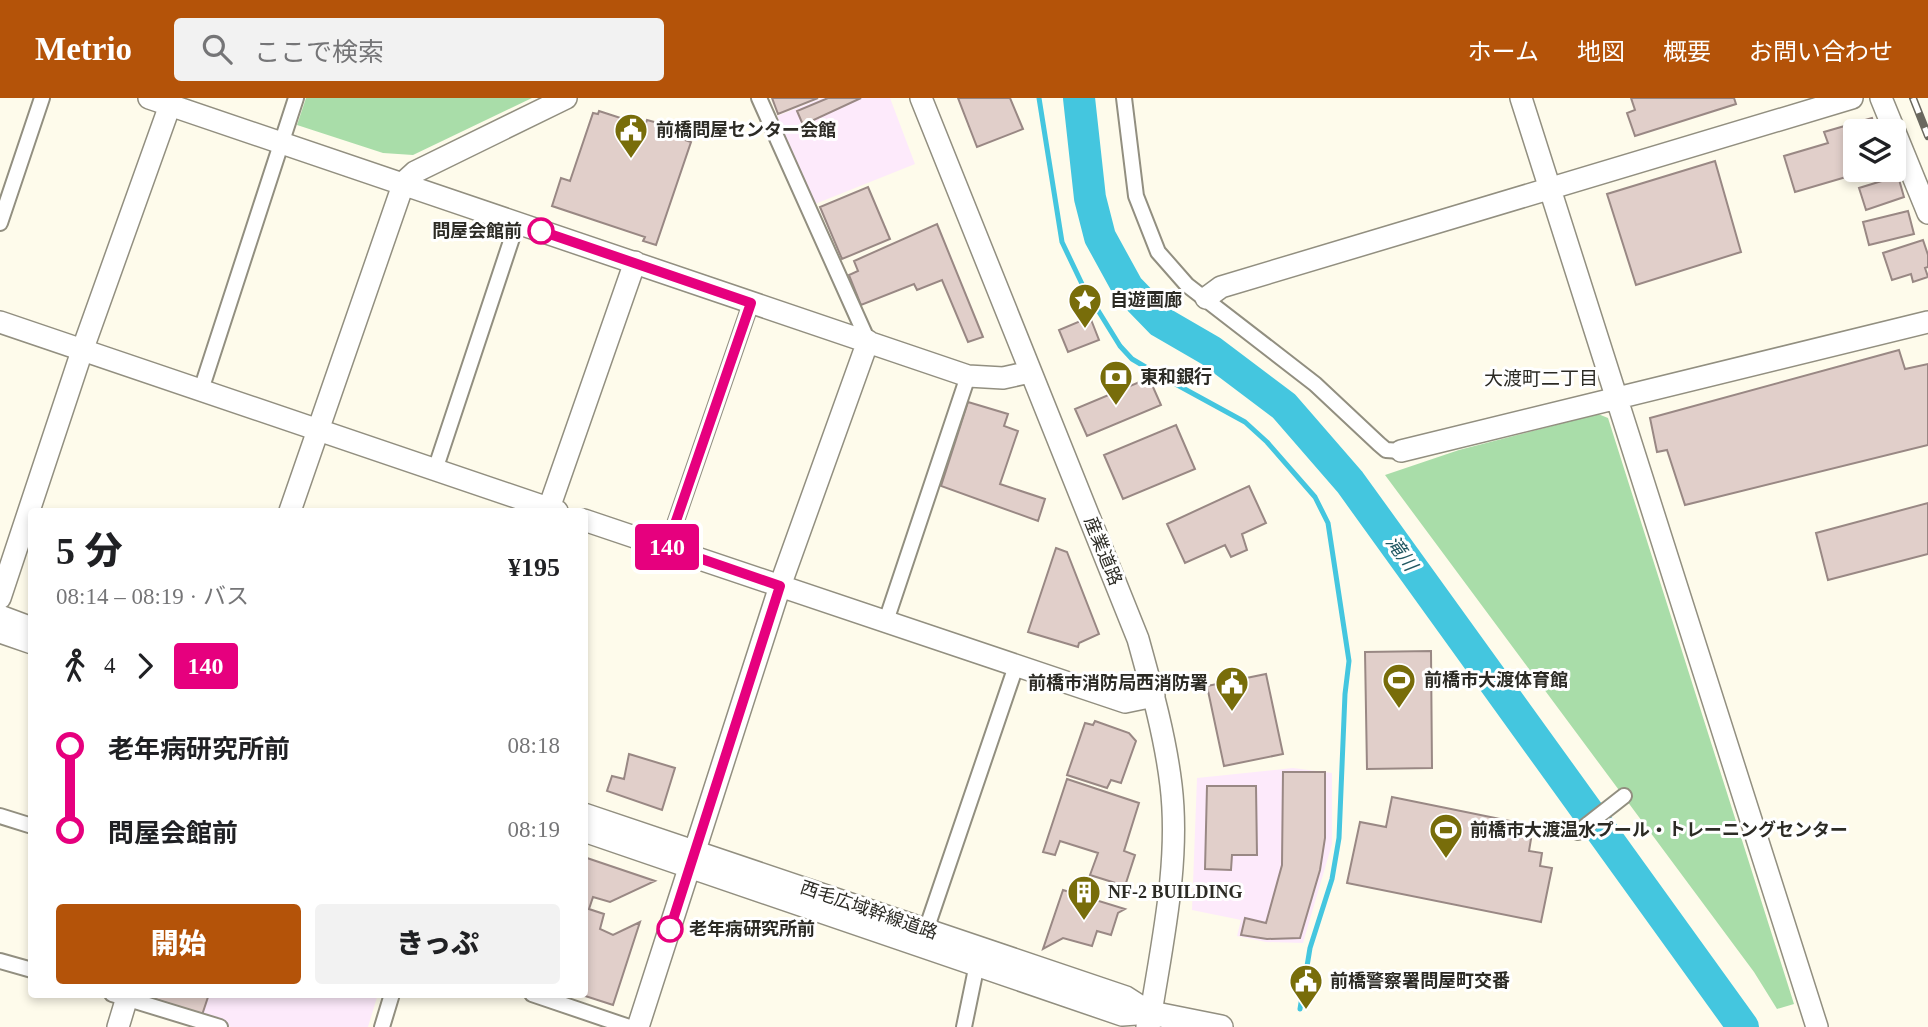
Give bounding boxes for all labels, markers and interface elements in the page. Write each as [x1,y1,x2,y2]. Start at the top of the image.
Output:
search box [174,18,664,81]
icon: search [198,30,236,68]
text: Metrio [35,31,132,67]
text: ここで検索 [254,38,384,67]
text: ホーム [1468,39,1539,65]
text: 地図 [1577,39,1625,65]
text: 概要 [1663,39,1711,65]
text: お問い合わせ [1749,39,1893,65]
public building icon: 前橋問屋センター会館 [612,111,650,160]
map controls [1843,119,1906,182]
button: layers [1843,119,1906,182]
place label: 前橋問屋センター会館 [656,120,836,140]
marker: 問屋会館前 [528,218,554,244]
place label: 問屋会館前 [432,221,522,241]
place icon: 自遊画廊 [1066,281,1104,330]
place label: 自遊画廊 [1110,290,1182,310]
bank icon: 東和銀行 [1097,358,1135,407]
place label: 東和銀行 [1140,366,1212,387]
district label: 大渡町二丁目 [1484,368,1598,389]
street label: 産業道路 [1080,514,1126,588]
line badge: 140 [627,524,707,570]
text: 5 分 [56,530,123,572]
water label: 滝川 [1382,532,1422,576]
text: 140 [649,534,685,560]
text: ¥195 [508,553,560,582]
text: 08:14 – 08:19 · バス [56,584,249,609]
icon: walk [56,647,94,685]
icon: forward [126,647,164,685]
text: 4 [104,653,116,678]
text: 140 [188,653,224,679]
sports icon: 前橋市大渡体育館 [1380,661,1418,710]
public building icon: 前橋市消防局西消防署 [1213,664,1251,713]
place label: 前橋市大渡体育館 [1424,670,1568,690]
place label: 前橋市消防局西消防署 [1028,673,1208,693]
text: 08:18 [508,733,560,758]
text: 老年病研究所前 [108,735,290,764]
sports icon: 前橋市大渡温水プール・トレーニングセンター [1427,811,1465,860]
text: 08:19 [508,817,560,842]
text: 問屋会館前 [108,819,238,848]
place label: 前橋市大渡温水プール・トレーニングセンター [1470,820,1848,840]
building icon: NF-2 BUILDING [1065,873,1103,922]
street label: 西毛広域幹線道路 [798,877,940,943]
place label: NF-2 BUILDING [1108,882,1243,902]
button: 開始 [56,904,301,984]
button: きっぷ [315,904,560,984]
marker: 老年病研究所前 [657,916,683,942]
place label: 老年病研究所前 [689,919,815,939]
public building icon: 前橋警察署問屋町交番 [1287,962,1325,1011]
place label: 前橋警察署問屋町交番 [1330,971,1510,991]

